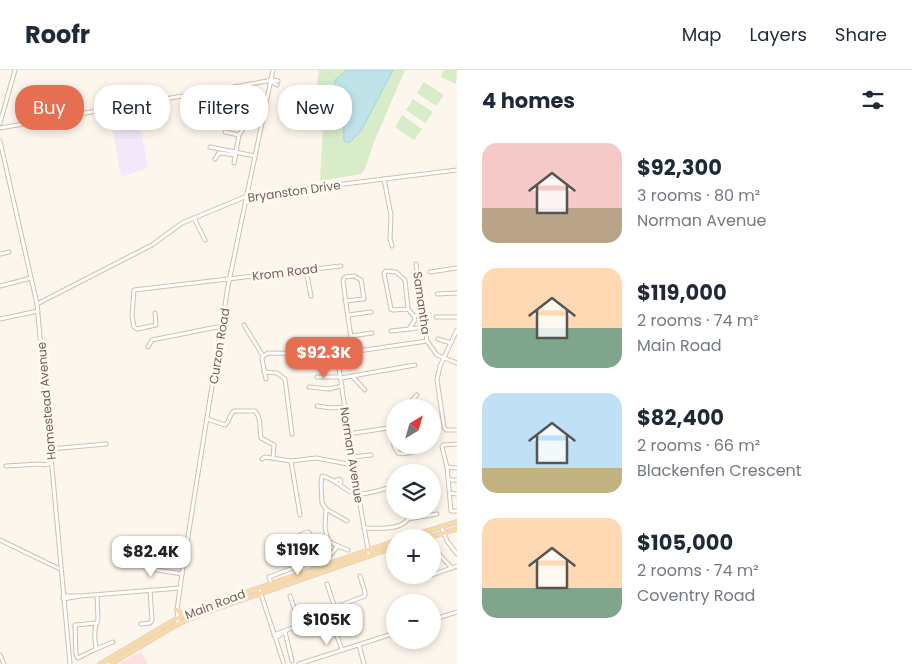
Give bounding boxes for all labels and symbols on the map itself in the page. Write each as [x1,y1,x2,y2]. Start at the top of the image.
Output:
street label: Bryanston Drive [246,176,342,206]
street label: Krom Road [251,260,319,284]
street label: Samantha [409,270,435,336]
street label: Curzon Road [205,307,233,385]
pin: $92.3K [283,336,365,379]
street label: Homestead Avenue [32,341,60,461]
north arrow [386,399,441,454]
street label: Norman Avenue [336,406,368,504]
pin: $119K [263,534,333,576]
pin: $82.4K [110,536,192,578]
street label: Main Road [182,585,248,623]
pin: $105K [292,604,362,646]

